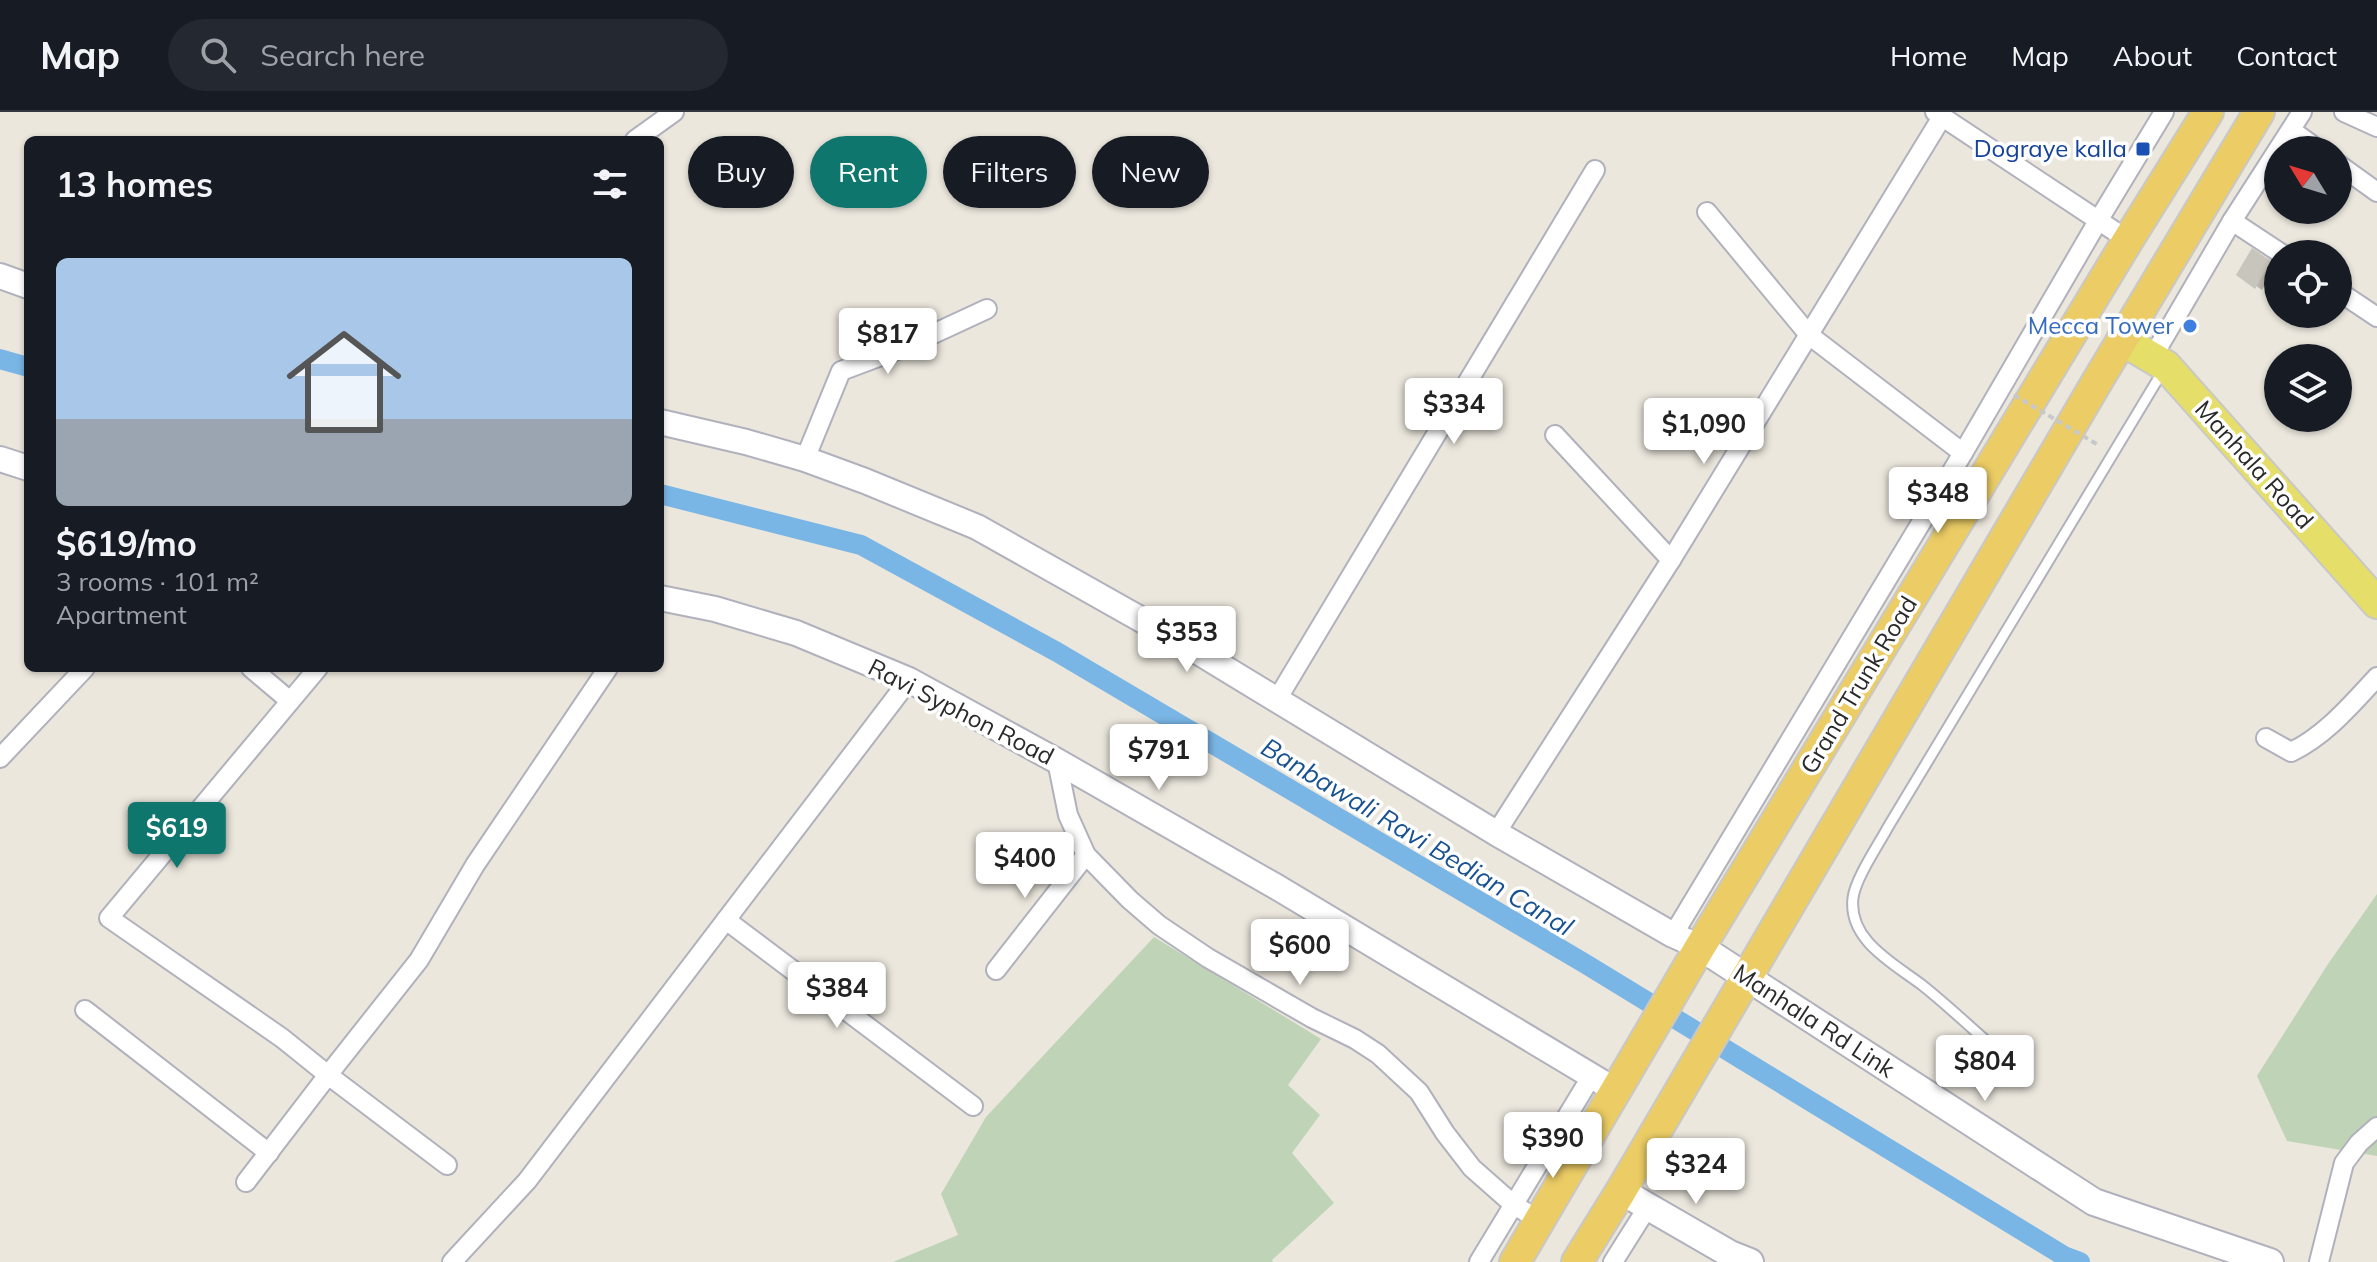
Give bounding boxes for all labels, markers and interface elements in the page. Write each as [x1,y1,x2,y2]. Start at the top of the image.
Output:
search box [168,19,728,91]
text: Map [40,31,120,79]
icon: search [196,33,240,77]
text: Search here [260,36,425,74]
text: Home [1890,38,1967,73]
text: Map [2011,38,2069,73]
text: About [2113,38,2192,73]
text: Contact [2236,38,2337,73]
place label: Dograye kalla [1974,133,2127,163]
chip: Buy [688,136,794,208]
chip: Rent [810,136,927,208]
chip: Filters [943,136,1076,208]
chip: New [1092,136,1209,208]
north arrow [2264,136,2352,224]
map controls [2264,136,2352,432]
marker: Dograye kalla [2134,140,2152,158]
icon: filters [588,162,632,206]
text: 13 homes [56,163,213,206]
button: locate [2264,240,2352,328]
pin: $817 [841,308,935,376]
icon: home [272,310,416,454]
place label: Mecca Tower [2028,310,2174,340]
text: $817 [857,317,919,350]
marker: Mecca Tower [2181,317,2199,335]
button: layers [2264,344,2352,432]
pin: $334 [1407,378,1501,446]
text: $334 [1423,387,1485,420]
street label: Manhala Road [2189,394,2320,535]
pin: $1,090 [1639,398,1769,466]
text: $1,090 [1662,407,1746,440]
pin: $348 [1891,467,1985,535]
text: $348 [1907,476,1969,509]
text: $619/mo [56,522,197,565]
text: 3 rooms · 101 m² [56,565,259,598]
street label: Grand Trunk Road [1793,590,1923,779]
text: Apartment [56,598,187,631]
pin: $353 [1140,606,1234,674]
text: $353 [1156,615,1218,648]
street label: Ravi Syphon Road [864,651,1059,771]
pin: $791 [1112,724,1206,792]
water label: Banbawali Ravi Bedian Canal [1255,730,1580,943]
text: $791 [1128,733,1190,766]
pin: $619 [130,802,224,870]
text: $619 [146,811,208,844]
pin: $400 [978,832,1072,900]
text: $400 [994,841,1056,874]
pin: $600 [1253,919,1347,987]
text: $600 [1269,928,1331,961]
street label: Manhala Rd Link [1728,957,1901,1084]
pin: $384 [790,962,884,1030]
text: $384 [806,971,868,1004]
pin: $804 [1938,1035,2032,1103]
text: $804 [1954,1044,2016,1077]
pin: $390 [1506,1112,1600,1180]
text: $390 [1522,1121,1584,1154]
pin: $324 [1649,1138,1743,1206]
text: $324 [1665,1147,1727,1180]

